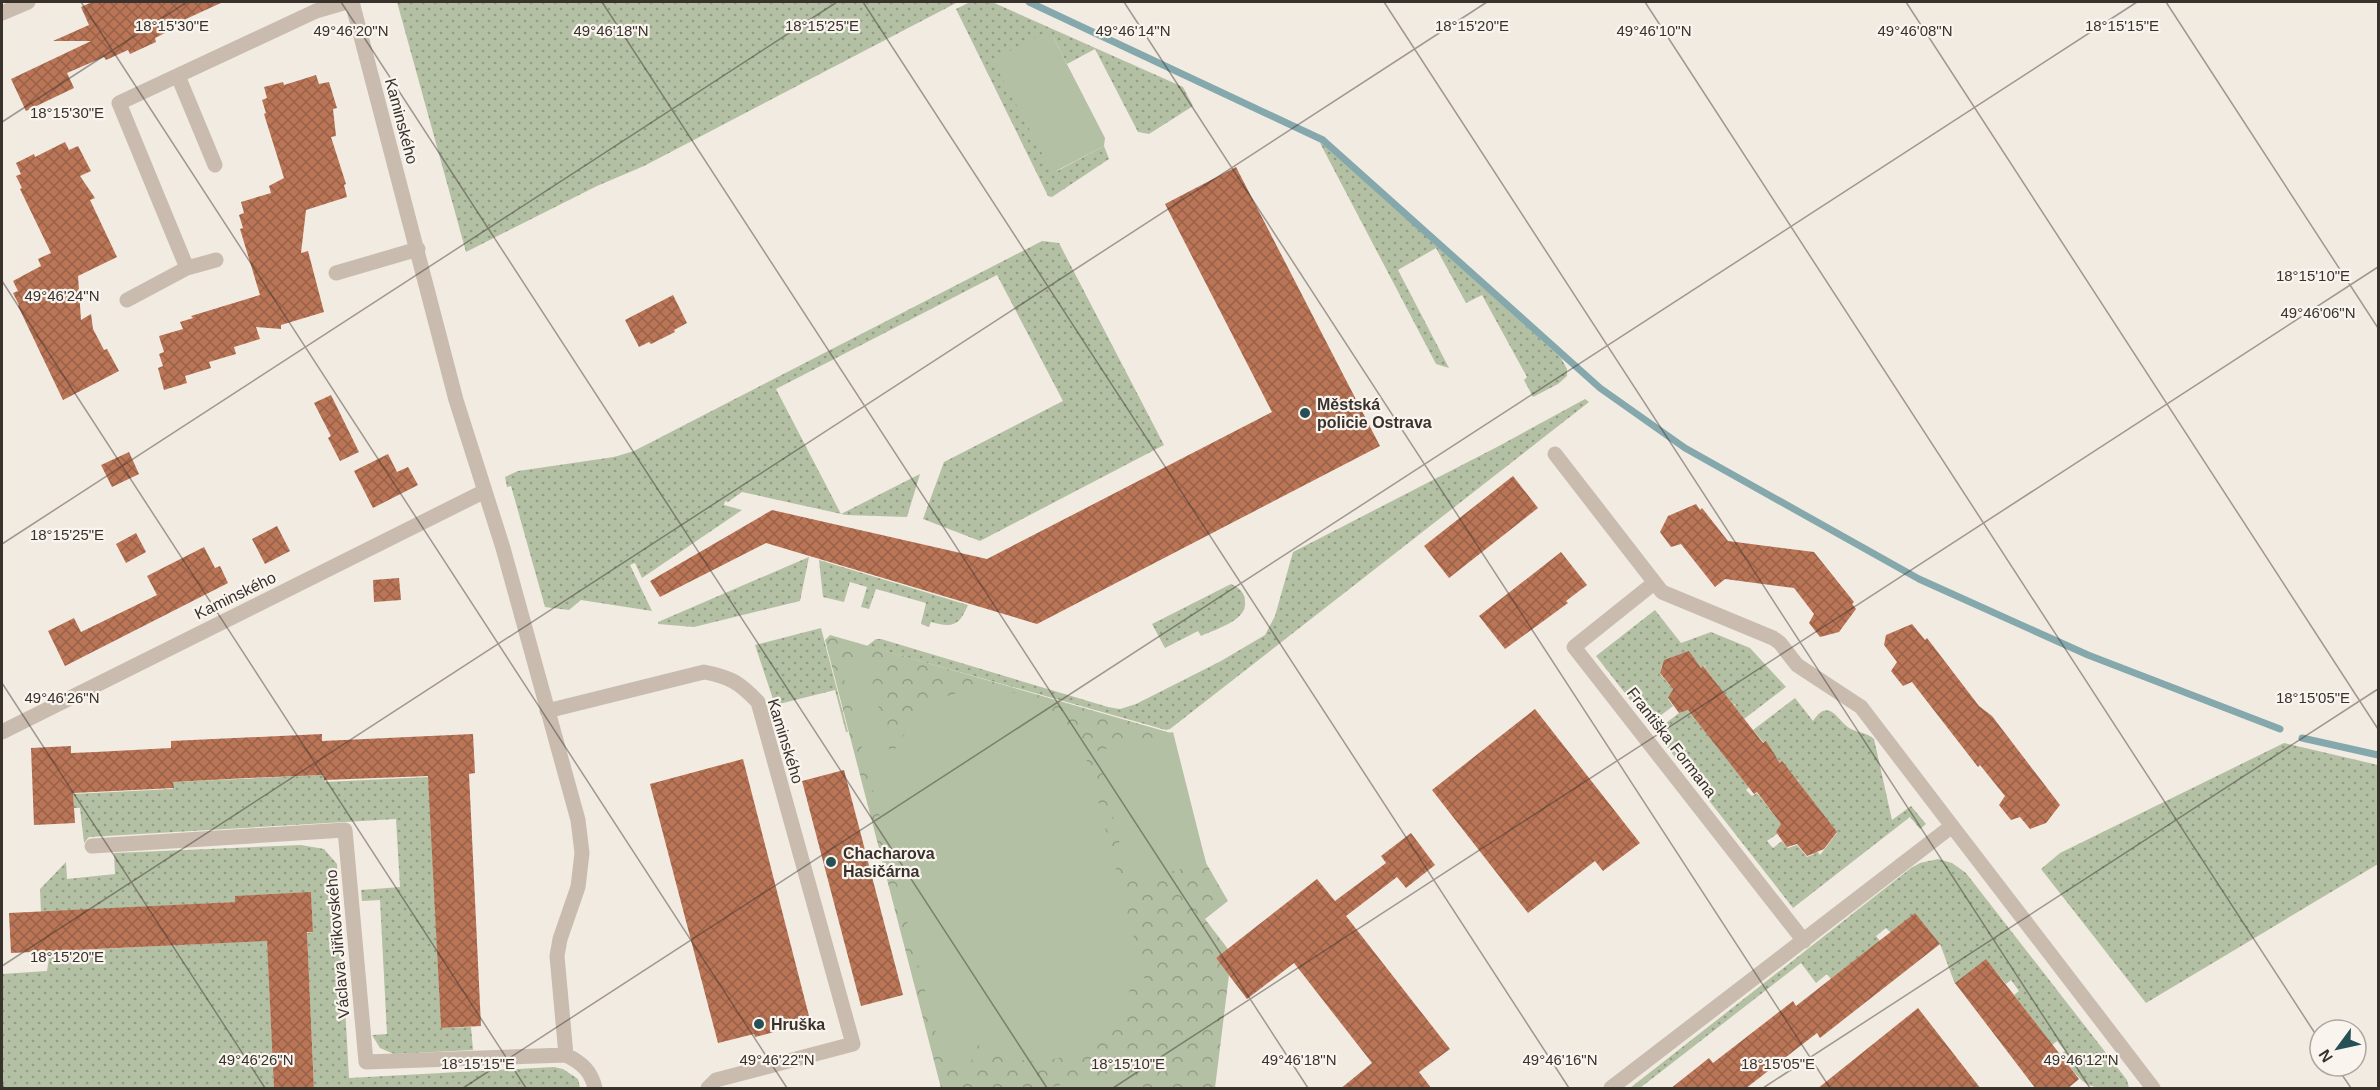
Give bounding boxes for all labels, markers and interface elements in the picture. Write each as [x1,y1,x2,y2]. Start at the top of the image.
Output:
text: 18°15'30"E [135,17,209,34]
text: 18°15'25"E [785,17,859,34]
text: 18°15'20"E [1435,17,1509,34]
text: 18°15'15"E [2085,17,2159,34]
text: 49°46'20"N [313,22,389,39]
text: 49°46'18"N [573,22,649,39]
text: 49°46'14"N [1095,22,1171,39]
text: 49°46'10"N [1616,22,1692,39]
text: 49°46'08"N [1877,22,1953,39]
street label: Kaminského [382,76,421,166]
text: 18°15'30"E [30,104,104,121]
text: 18°15'10"E [2276,267,2350,284]
text: 49°46'24"N [24,287,100,304]
text: 49°46'06"N [2280,304,2356,321]
place label: Městská policie Ostrava [1317,396,1432,431]
marker: Městská policie Ostrava [1298,406,1312,420]
text: 18°15'25"E [30,526,104,543]
street label: Kaminského [192,568,279,622]
street label: Františka Formana [1624,684,1720,801]
text: 49°46'26"N [24,689,100,706]
text: 18°15'05"E [2276,689,2350,706]
street label: Kaminského [765,697,807,786]
place label: Chacharova Hasičárna [843,845,935,880]
marker: Chacharova Hasičárna [824,855,838,869]
street label: Václava Jiřikovského [323,869,352,1019]
text: 18°15'20"E [30,948,104,965]
place label: Hruška [771,1016,825,1033]
marker: Hruška [752,1017,766,1031]
north arrow [2308,1018,2368,1078]
text: N [2316,1046,2336,1065]
text: 49°46'26"N [218,1051,294,1068]
text: 49°46'22"N [739,1051,815,1068]
text: 49°46'18"N [1261,1051,1337,1068]
text: 49°46'16"N [1522,1051,1598,1068]
text: 49°46'12"N [2043,1051,2119,1068]
text: 18°15'15"E [441,1055,515,1072]
text: 18°15'10"E [1091,1055,1165,1072]
text: 18°15'05"E [1741,1055,1815,1072]

